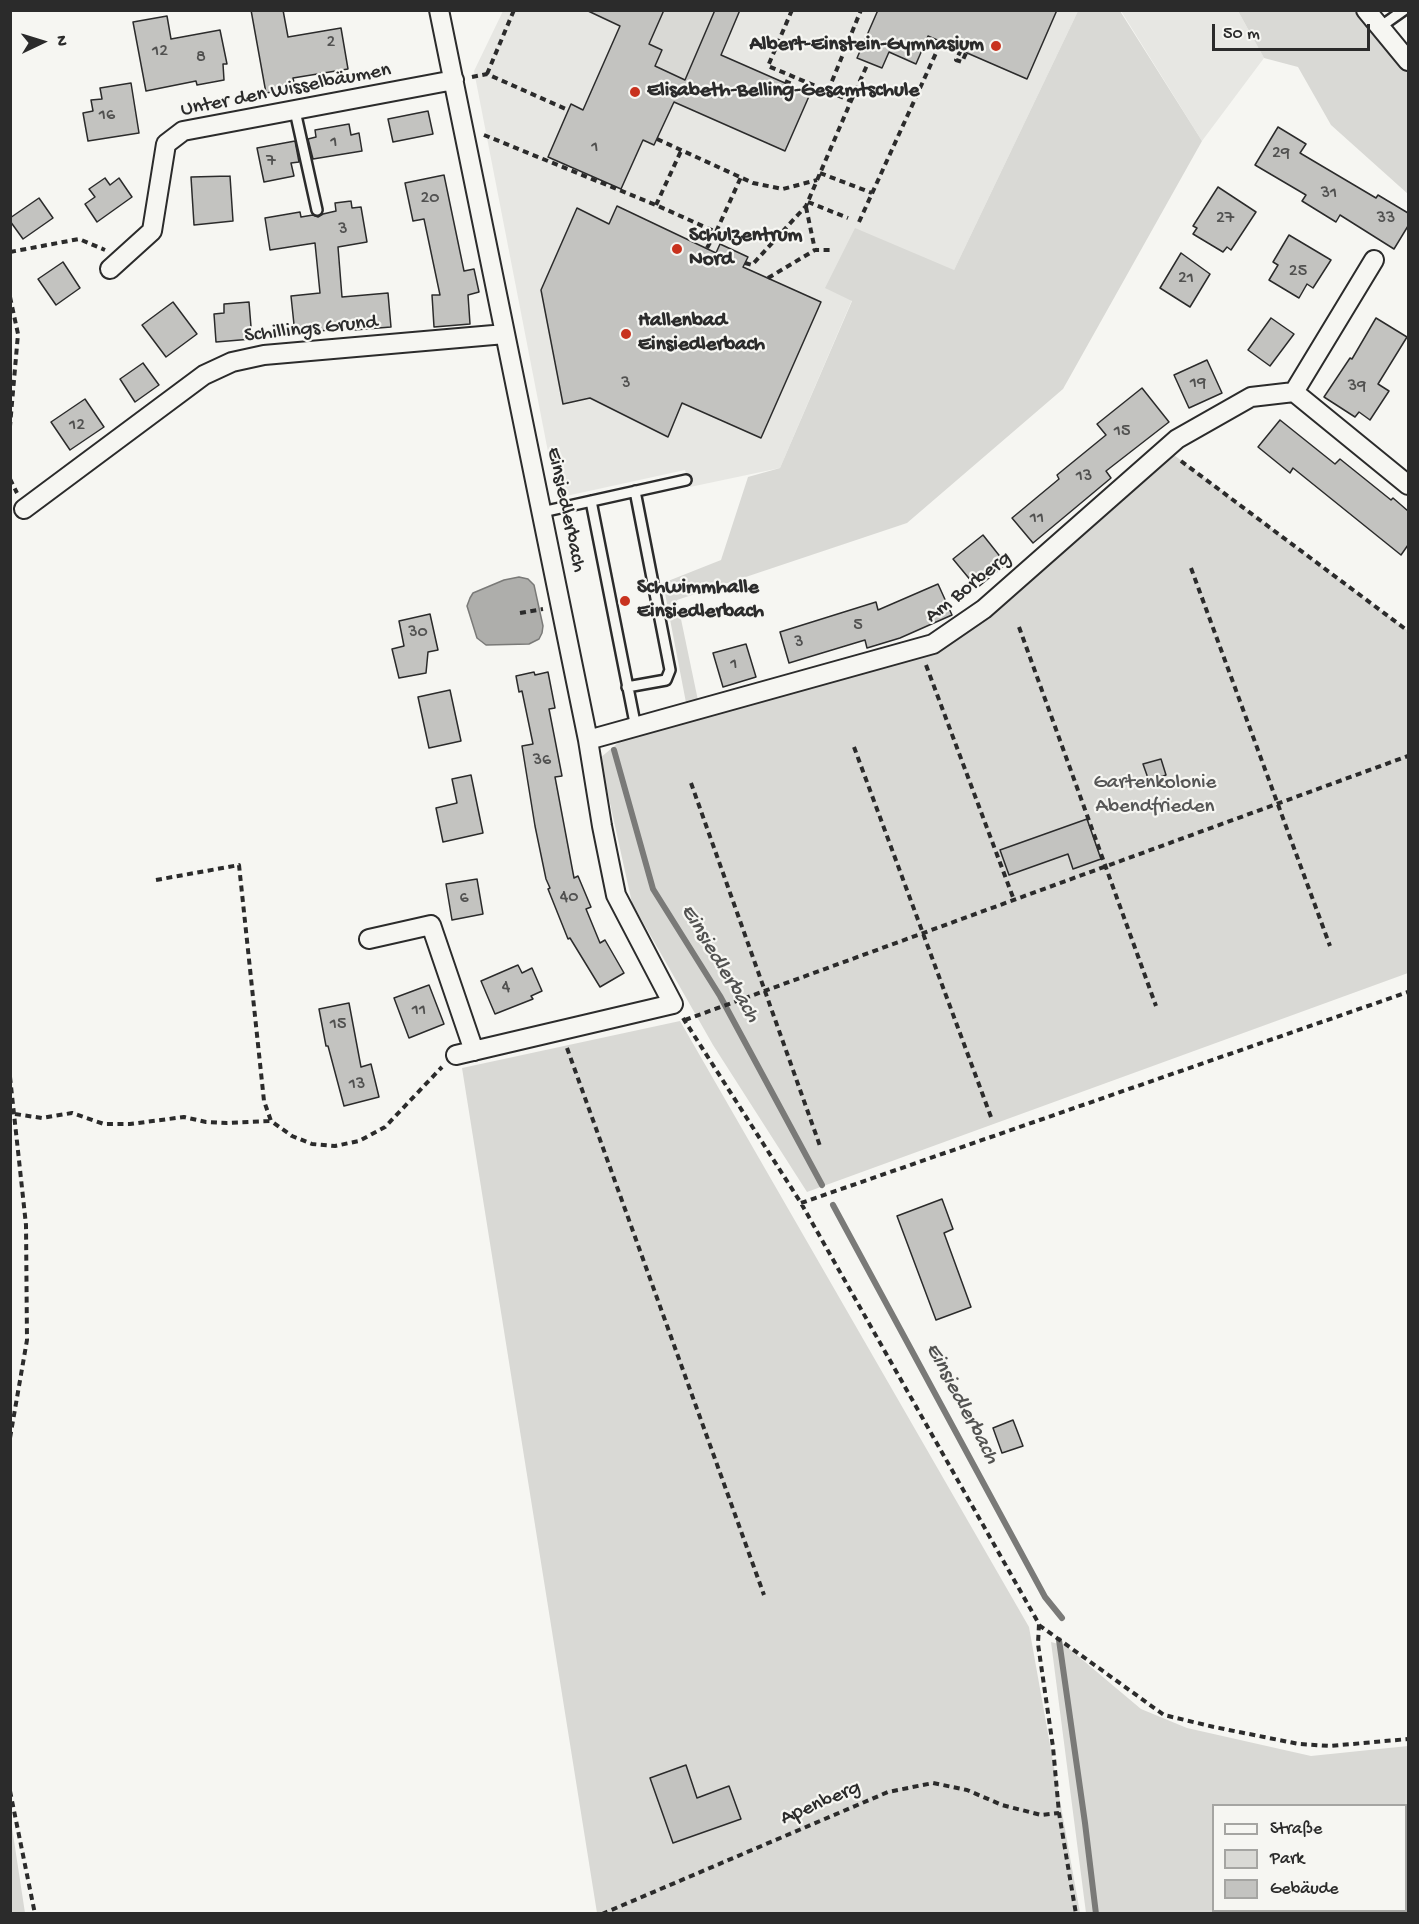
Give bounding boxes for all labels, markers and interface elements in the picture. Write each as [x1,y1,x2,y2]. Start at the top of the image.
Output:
north arrow [12,12,72,72]
scale bar [1215,12,1372,50]
text: 50 m [1223,24,1260,45]
house number: 2 [327,32,335,54]
place label: Albert-Einstein-Gymnasium [749,33,984,59]
text: N [51,35,70,47]
marker: Albert-Einstein-Gymnasium [989,39,1003,53]
house number: 12 [152,41,168,63]
house number: 8 [196,47,206,69]
street label: Unter den Wisselbäumen [179,58,393,124]
place label: Elisabeth-Belling-Gesamtschule [647,79,919,105]
marker: Elisabeth-Belling-Gesamtschule [628,85,642,99]
house number: 16 [99,105,115,127]
house number: 1 [330,132,338,154]
house number: 1 [591,137,599,159]
house number: 29 [1272,143,1290,165]
house number: 7 [266,151,276,173]
house number: 31 [1321,183,1337,205]
house number: 20 [420,188,440,210]
house number: 27 [1216,208,1234,230]
house number: 33 [1377,208,1395,230]
house number: 3 [338,219,348,241]
place label: Schulzentrum Nord [689,224,802,274]
marker: Schulzentrum Nord [670,242,684,256]
house number: 25 [1289,261,1307,283]
house number: 21 [1178,268,1194,290]
place label: Hallenbad Einsiedlerbach [638,309,765,359]
street label: Schillings Grund [243,310,379,350]
marker: Hallenbad Einsiedlerbach [619,327,633,341]
house number: 3 [621,373,631,395]
house number: 19 [1190,373,1206,395]
house number: 39 [1348,376,1366,398]
house number: 12 [69,415,85,437]
house number: 15 [1114,421,1130,443]
street label: Einsiedlerbach [539,445,591,575]
house number: 13 [1076,466,1092,488]
house number: 11 [1030,508,1044,530]
street label: Am Borberg [921,546,1017,630]
place label: Schwimmhalle Einsiedlerbach [637,576,764,626]
marker: Schwimmhalle Einsiedlerbach [618,594,632,608]
house number: 5 [853,615,863,637]
house number: 30 [408,622,428,644]
house number: 3 [794,632,804,654]
house number: 1 [730,654,738,676]
house number: 36 [533,750,551,772]
park label: Gartenkolonie Abendfrieden [1094,771,1216,821]
house number: 40 [560,887,578,909]
house number: 6 [459,888,469,910]
water label: Einsiedlerbach [673,900,765,1028]
house number: 4 [502,977,510,999]
house number: 11 [412,1000,426,1022]
house number: 15 [330,1014,346,1036]
house number: 13 [349,1074,365,1096]
water label: Einsiedlerbach [918,1339,1004,1469]
street label: Apenberg [777,1776,865,1832]
legend [1212,1804,1407,1912]
text: Straße [1270,1819,1322,1840]
text: Park [1270,1849,1304,1870]
text: Gebäude [1270,1879,1338,1900]

